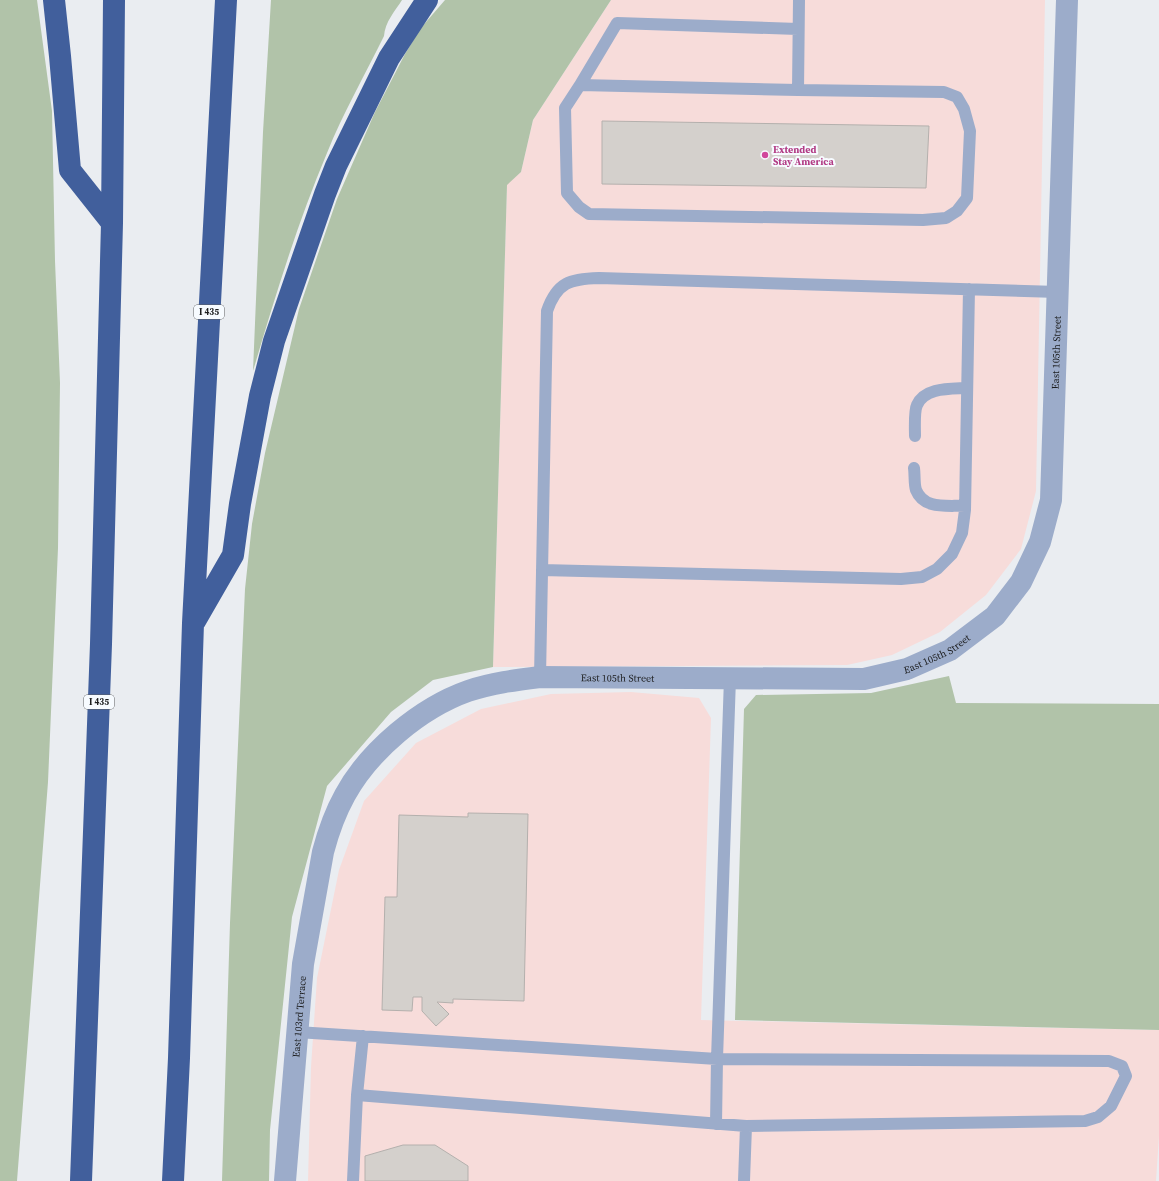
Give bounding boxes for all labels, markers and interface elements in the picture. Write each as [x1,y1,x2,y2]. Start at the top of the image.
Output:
place label: Extended Stay America [773,143,834,168]
marker: Extended Stay America [760,150,770,160]
road number: I 435 [194,305,224,319]
street label: East 105th Street [1049,315,1064,390]
street label: East 105th Street [902,631,973,677]
street label: East 105th Street [581,671,655,685]
road number: I 435 [84,695,114,709]
street label: East 103rd Terrace [289,975,309,1058]

